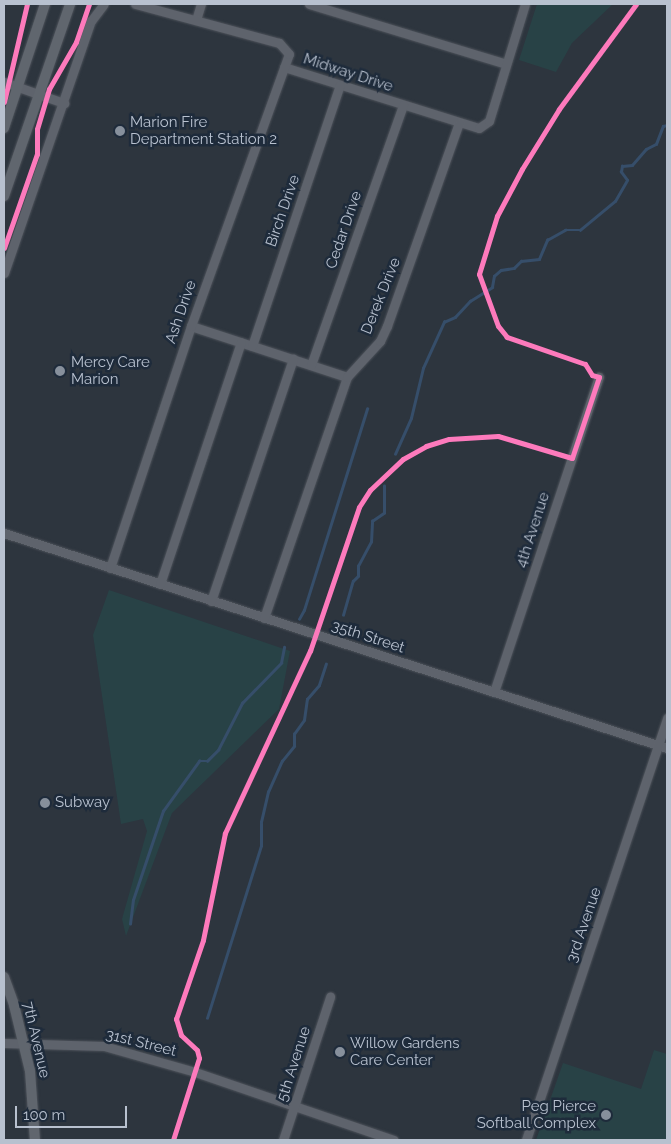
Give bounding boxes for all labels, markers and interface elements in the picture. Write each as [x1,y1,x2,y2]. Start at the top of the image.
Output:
street label: Midway Drive [301,50,395,96]
place label: Marion Fire Department Station 2 [130,113,277,148]
marker: Marion Fire Department Station 2 [114,125,126,137]
street label: Birch Drive [262,173,304,249]
street label: Cedar Drive [322,189,366,271]
street label: Derek Drive [357,255,405,337]
street label: Ash Drive [162,278,200,346]
place label: Mercy Care Marion [71,353,150,388]
marker: Mercy Care Marion [53,364,67,378]
street label: 4th Avenue [512,490,554,570]
street label: 35th Street [329,617,407,657]
place label: Subway [55,794,110,812]
marker: Subway [39,797,51,809]
street label: 3rd Avenue [563,885,605,965]
street label: 7th Avenue [18,1000,54,1080]
street label: 5th Avenue [273,1024,315,1104]
street label: 31st Street [104,1026,178,1060]
place label: Willow Gardens Care Center [350,1034,460,1069]
marker: Willow Gardens Care Center [334,1046,346,1058]
scale bar [18,1096,130,1128]
place label: Peg Pierce Softball Complex [476,1097,596,1132]
text: 100 m [23,1106,65,1124]
marker: Peg Pierce Softball Complex [600,1109,612,1121]

